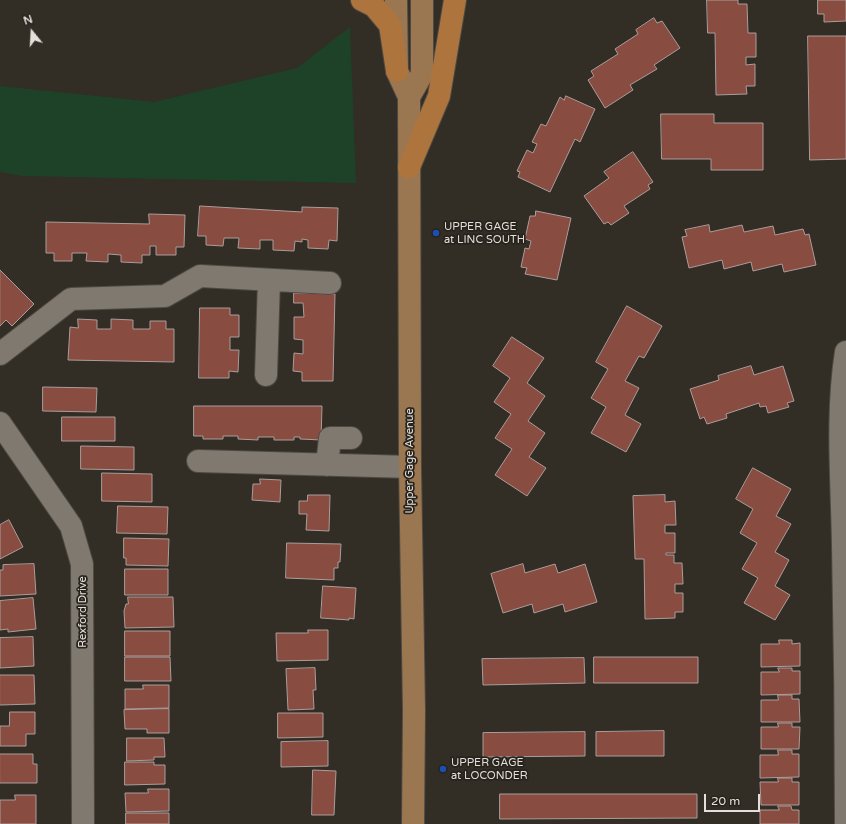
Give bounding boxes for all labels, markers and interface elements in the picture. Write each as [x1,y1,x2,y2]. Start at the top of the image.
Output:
north arrow [12,12,52,52]
text: N [22,13,34,28]
place label: UPPER GAGE at LINC SOUTH [444,220,525,246]
marker: UPPER GAGE at LINC SOUTH [431,228,441,238]
street label: Upper Gage Avenue [403,408,417,514]
street label: Rexford Drive [76,576,90,648]
place label: UPPER GAGE at LOCONDER [451,756,528,782]
marker: UPPER GAGE at LOCONDER [438,764,448,774]
scale bar [706,786,762,812]
text: 20 m [711,794,740,808]

